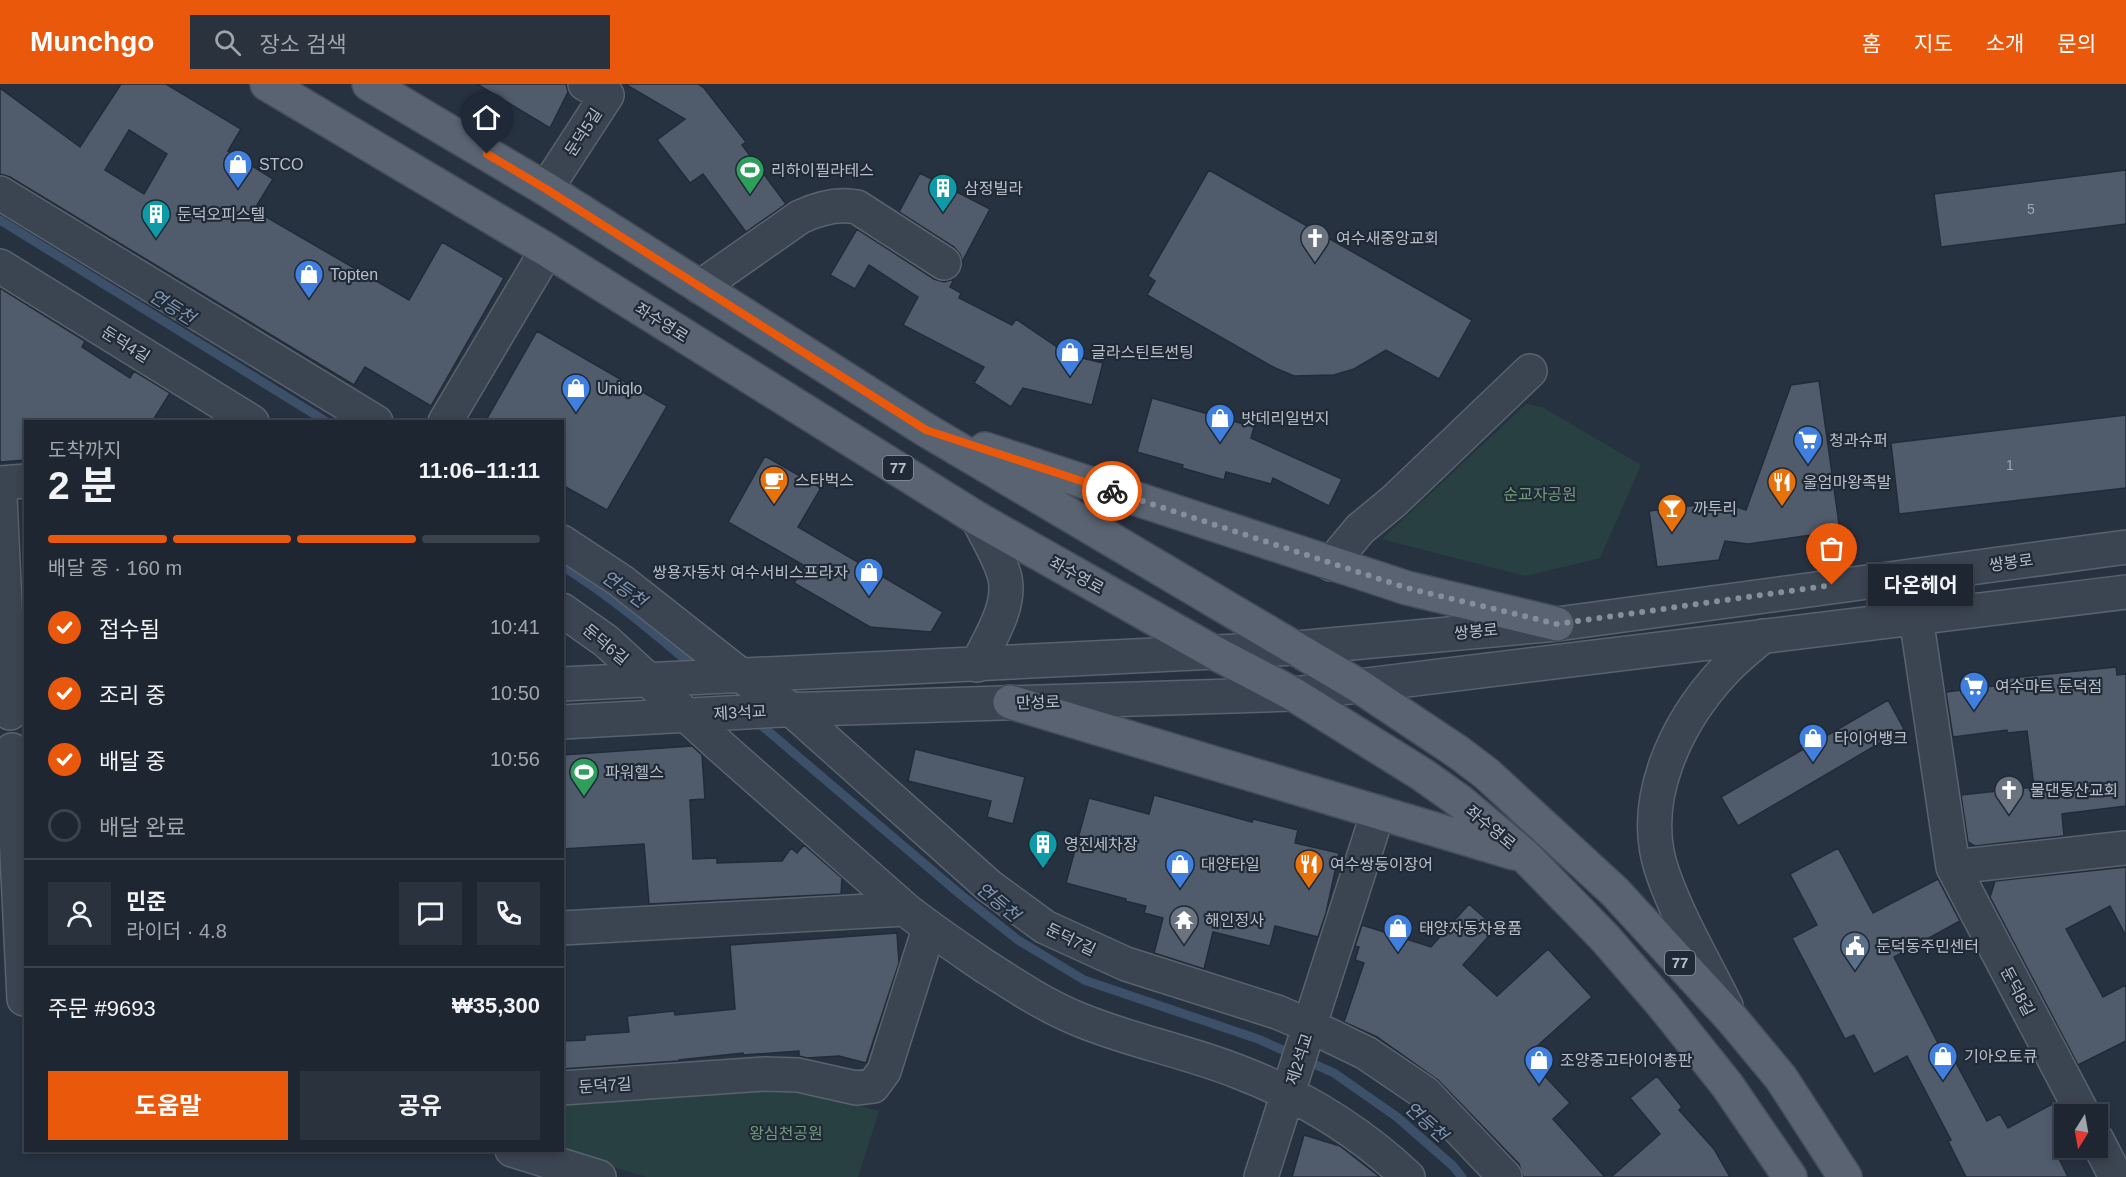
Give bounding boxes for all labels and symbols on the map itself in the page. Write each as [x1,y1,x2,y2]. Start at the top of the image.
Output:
pin [461,92,512,154]
street label: 둔덕5길 [562,105,605,159]
shop icon: STCO [222,148,254,190]
sports icon: 리하이필라테스 [734,154,766,196]
place label: STCO [259,156,303,173]
place label: 리하이필라테스 [771,162,874,179]
building icon: 삼정빌라 [927,172,959,214]
place label: 삼정빌라 [964,180,1023,197]
building icon: 둔덕오피스텔 [140,198,172,240]
house number: 5 [2027,201,2035,217]
place label: 둔덕오피스텔 [177,206,265,223]
church icon: 여수새중앙교회 [1299,222,1331,264]
place label: 여수새중앙교회 [1336,230,1439,247]
shop icon: Topten [293,258,325,300]
place label: Topten [330,266,378,283]
water label: 연등천 [146,285,200,330]
street label: 좌수영로 [632,300,691,345]
street label: 둔덕4길 [99,323,153,366]
shop icon: 글라스틴트썬팅 [1054,336,1086,378]
place label: 글라스틴트썬팅 [1091,344,1194,361]
shop icon: Uniqlo [560,372,592,414]
place label: Uniqlo [597,380,642,397]
shop icon: 밧데리일번지 [1204,402,1236,444]
place label: 밧데리일번지 [1241,410,1329,427]
supermarket icon: 청과슈퍼 [1792,424,1824,466]
place label: 청과슈퍼 [1829,432,1888,449]
road number: 77 [883,456,913,480]
house number: 1 [2006,457,2014,473]
courier [1082,461,1142,521]
cafe icon: 스타벅스 [758,464,790,506]
restaurant icon: 울엄마왕족발 [1766,466,1798,508]
place label: 스타벅스 [795,472,854,489]
place label: 울엄마왕족발 [1803,474,1892,491]
park label: 순교자공원 [1503,486,1577,503]
bar icon: 까투리 [1656,492,1688,534]
place label: 까투리 [1693,500,1737,517]
pin [1806,523,1857,585]
street label: 쌍봉로 [1988,551,2034,574]
street label: 좌수영로 [1047,554,1107,597]
shop icon: 쌍용자동차 여수서비스프라자 [853,556,885,598]
place label: 쌍용자동차 여수서비스프라자 [652,564,848,581]
callout: 다온헤어 [1868,564,1973,606]
water label: 연등천 [598,567,652,613]
street label: 둔덕6길 [580,621,631,668]
street label: 쌍봉로 [1453,621,1499,642]
supermarket icon: 여수마트 둔덕점 [1958,670,1990,712]
place label: 여수마트 둔덕점 [1995,678,2103,695]
street label: 만성로 [1016,693,1061,712]
street label: 제3석교 [713,703,767,722]
shop icon: 타이어뱅크 [1797,722,1829,764]
place label: 타이어뱅크 [1834,730,1908,747]
sports icon: 파워헬스 [568,756,600,798]
place label: 파워헬스 [605,764,664,781]
church icon: 물댄동산교회 [1993,774,2025,816]
place label: 물댄동산교회 [2030,782,2118,799]
street label: 좌수영로 [1463,802,1519,853]
building icon: 영진세차장 [1027,828,1059,870]
place label: 영진세차장 [1064,836,1138,853]
shop icon: 대양타일 [1164,848,1196,890]
restaurant icon: 여수쌍둥이장어 [1293,848,1325,890]
place label: 대양타일 [1201,856,1260,873]
place label: 여수쌍둥이장어 [1330,856,1433,873]
water label: 연등천 [973,878,1025,927]
temple icon: 해인정사 [1168,904,1200,946]
place label: 해인정사 [1205,912,1264,929]
shop icon: 태양자동차용품 [1382,912,1414,954]
street label: 둔덕7길 [1043,920,1098,959]
place label: 태양자동차용품 [1419,920,1522,937]
public building icon: 둔덕동주민센터 [1839,930,1871,972]
place label: 둔덕동주민센터 [1876,938,1979,955]
road number: 77 [1665,951,1695,975]
street label: 둔덕8길 [1998,964,2038,1019]
street label: 제2석교 [1283,1031,1316,1087]
shop icon: 기아오토큐 [1927,1040,1959,1082]
shop icon: 조양중고타이어총판 [1523,1044,1555,1086]
place label: 기아오토큐 [1964,1048,2038,1065]
place label: 조양중고타이어총판 [1560,1052,1693,1069]
street label: 둔덕7길 [578,1075,632,1096]
water label: 연등천 [1401,1098,1453,1148]
north arrow [2054,1104,2108,1158]
park label: 왕심천공원 [749,1125,823,1142]

